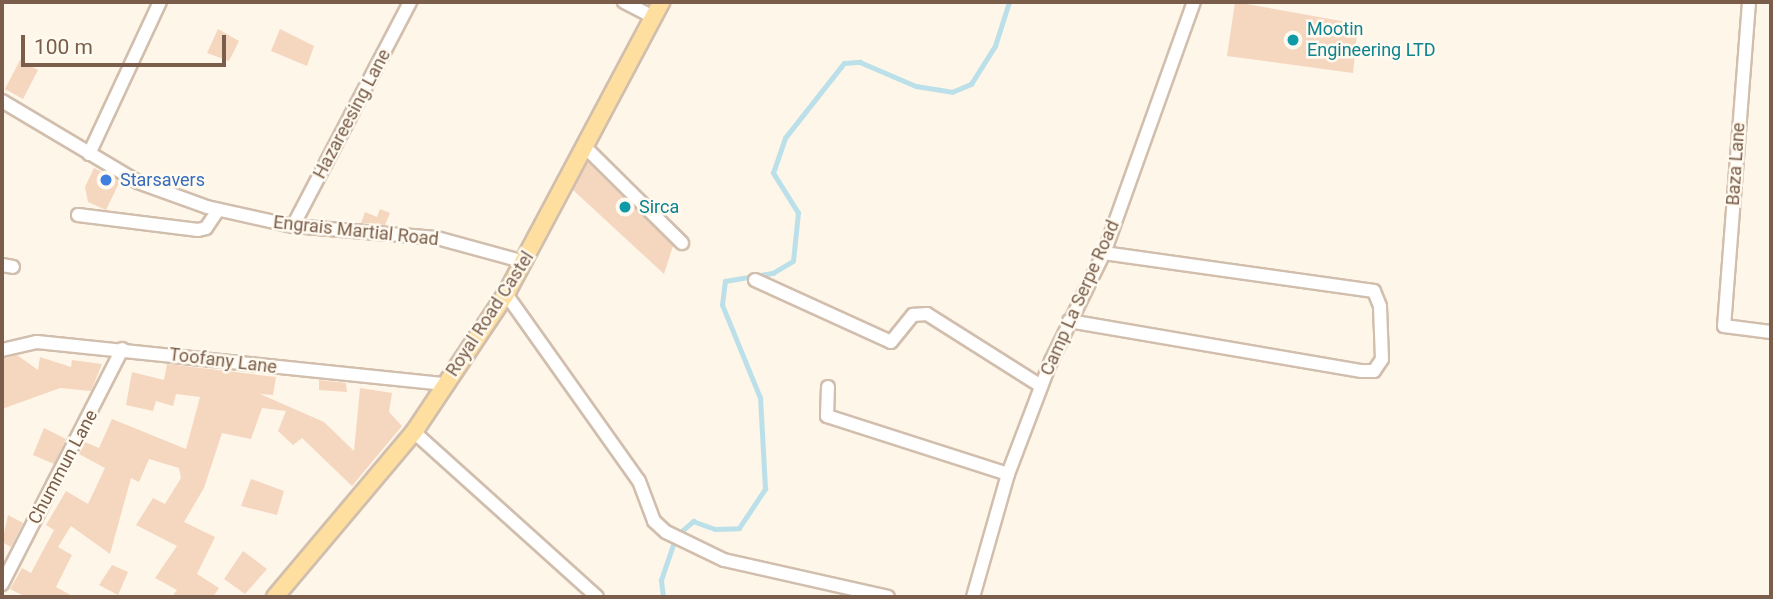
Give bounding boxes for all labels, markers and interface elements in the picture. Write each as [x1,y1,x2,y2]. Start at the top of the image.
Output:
place label: Mootin Engineering LTD [1307,19,1436,61]
scale bar [24,21,229,65]
marker: Mootin Engineering LTD [1285,32,1301,48]
text: 100 m [34,35,93,59]
street label: Hazareesing Lane [309,46,395,182]
street label: Baza Lane [1722,122,1750,206]
place label: Starsavers [120,169,205,191]
marker: Starsavers [98,172,114,188]
place label: Sirca [639,196,679,218]
marker: Sirca [617,199,633,215]
street label: Engrais Martial Road [272,212,440,250]
street label: Camp La Serpe Road [1036,217,1124,379]
street label: Royal Road Castel [442,247,538,381]
street label: Toofany Lane [168,344,278,378]
street label: Chummun Lane [24,406,102,528]

